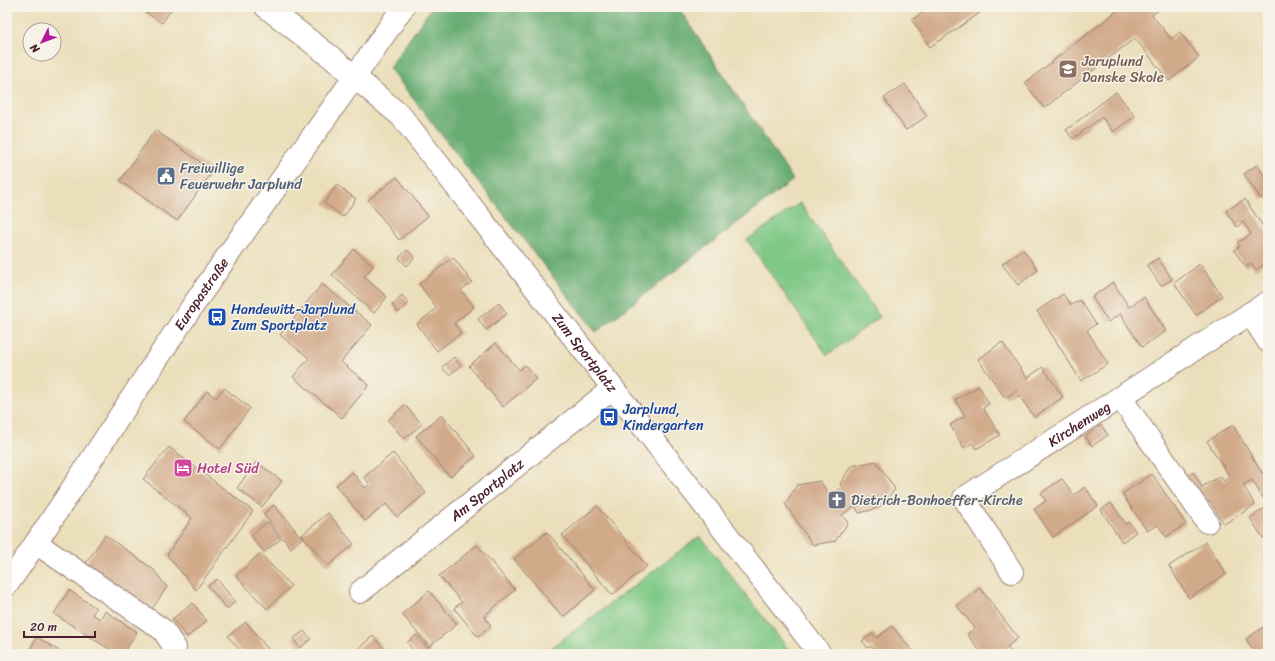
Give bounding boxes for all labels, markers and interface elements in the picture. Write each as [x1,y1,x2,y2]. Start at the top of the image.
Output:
north arrow [22,22,62,62]
text: N [25,39,45,58]
place label: Jaruplund Danske Skole [1081,49,1164,90]
school or university icon: Jaruplund Danske Skole [1057,58,1079,80]
place label: Freiwillige Feuerwehr Jarplund [180,156,303,197]
public building icon: Freiwillige Feuerwehr Jarplund [155,165,177,187]
street label: Europastraße [167,252,236,336]
place label: Handewitt-Jarplund Zum Sportplatz [231,297,356,338]
bus stop icon: Handewitt-Jarplund Zum Sportplatz [206,306,228,328]
street label: Zum Sportplatz [545,307,624,398]
street label: Kirchenweg [1043,395,1116,454]
place label: Jarplund, Kindergarten [622,397,704,438]
bus stop icon: Jarplund, Kindergarten [598,406,620,428]
street label: Am Sportplatz [444,452,530,529]
place label: Hotel Süd [197,456,260,481]
hotel icon: Hotel Süd [172,457,194,479]
place label: Dietrich-Bonhoeffer-Kirche [851,488,1023,513]
church icon: Dietrich-Bonhoeffer-Kirche [826,489,848,511]
scale bar [24,613,95,639]
text: 20 m [30,616,57,638]

